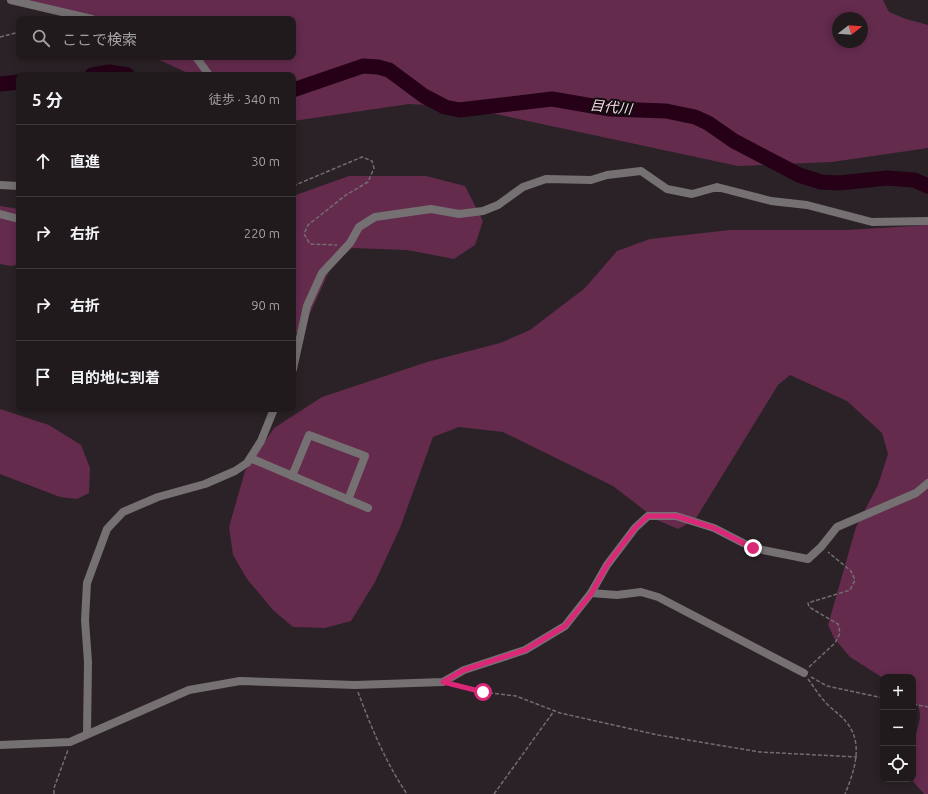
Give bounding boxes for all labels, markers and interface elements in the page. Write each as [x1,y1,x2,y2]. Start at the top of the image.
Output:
north arrow [832,12,868,48]
search box [16,16,296,60]
icon: search [30,27,52,49]
text: ここで検索 [62,31,137,48]
text: 5 分 [32,90,63,109]
text: 徒歩 · 340 m [209,92,280,106]
water label: 目代川 [589,97,635,117]
icon: ahead [32,150,54,172]
text: 直進 [70,153,100,170]
text: 30 m [251,154,280,168]
icon: right [32,222,54,244]
text: 右折 [70,225,100,242]
text: 220 m [244,226,280,240]
icon: right [32,294,54,316]
text: 右折 [70,297,100,314]
text: 90 m [251,298,280,312]
icon: arrive [32,366,54,388]
text: 目的地に到着 [70,369,160,386]
route end [744,539,762,557]
map controls [880,674,916,782]
button: + [880,674,916,710]
route start [474,683,492,701]
button: − [880,710,916,746]
button: locate [880,746,916,782]

